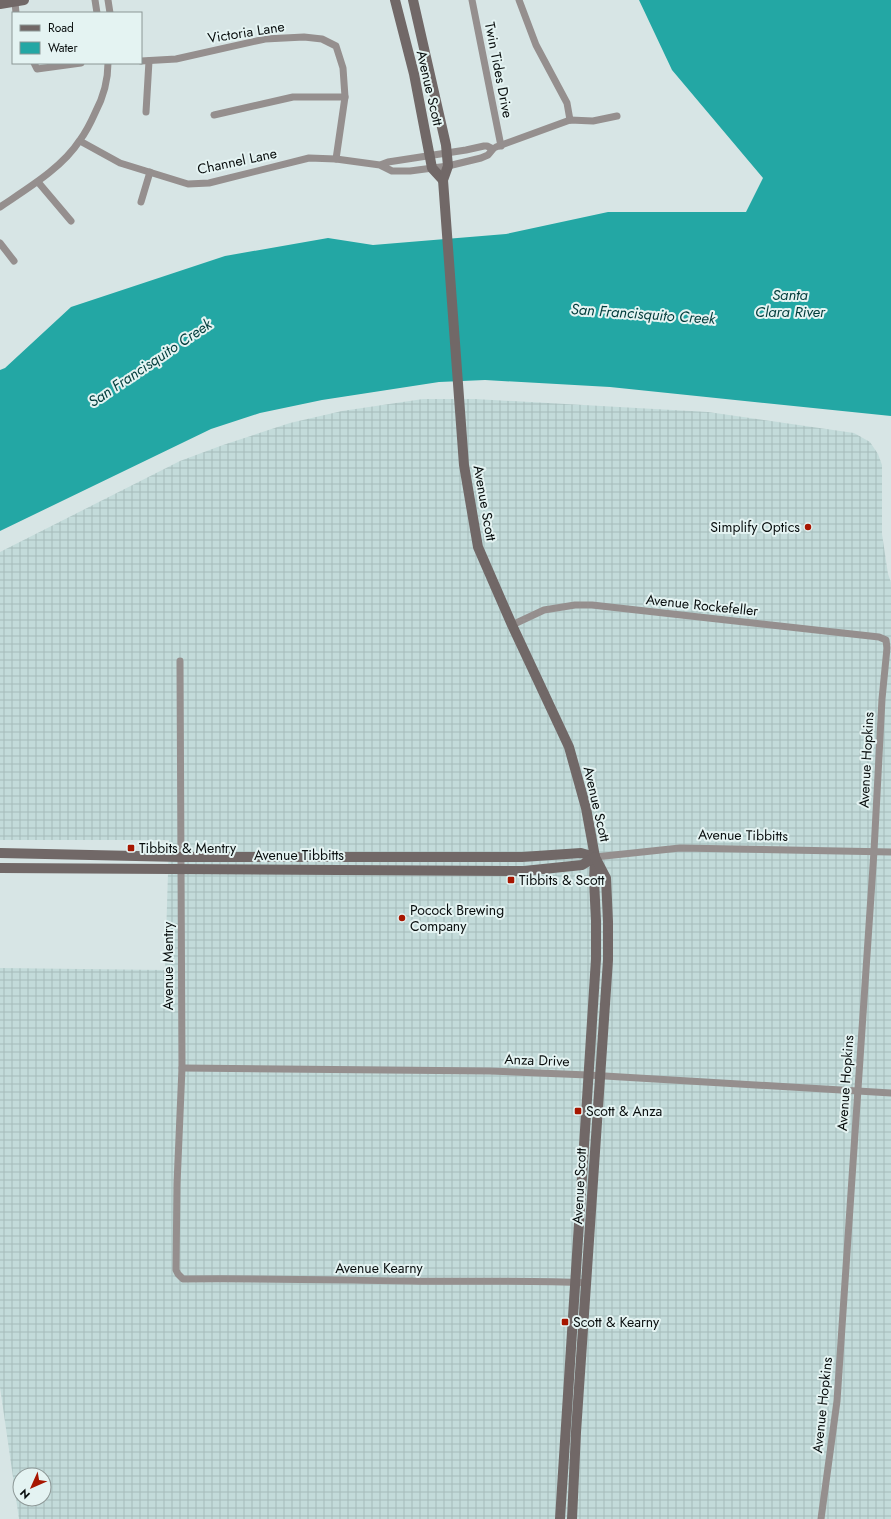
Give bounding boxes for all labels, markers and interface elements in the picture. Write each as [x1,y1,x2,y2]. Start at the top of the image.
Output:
legend [12,12,142,64]
street label: Victoria Lane [206,16,286,48]
text: Road [48,19,74,37]
street label: Twin Tides Drive [480,20,518,120]
text: Water [48,39,79,57]
street label: Avenue Scott [412,48,448,128]
street label: Channel Lane [195,143,279,179]
water label: Santa Clara River [755,284,826,323]
water label: San Francisquito Creek [570,298,717,330]
water label: San Francisquito Creek [84,313,217,413]
street label: Avenue Scott [469,464,502,543]
place label: Simplify Optics [710,517,800,537]
marker: Simplify Optics [803,522,813,532]
street label: Avenue Rockefeller [645,589,759,621]
street label: Avenue Hopkins [853,711,879,809]
street label: Avenue Scott [579,764,615,844]
street label: Avenue Tibbitts [698,824,788,846]
place label: Tibbits & Mentry [139,838,237,858]
marker: Tibbits & Mentry [126,843,136,853]
street label: Avenue Tibbitts [254,845,344,865]
place label: Tibbits & Scott [519,870,605,890]
marker: Tibbits & Scott [506,875,516,885]
place label: Pocock Brewing Company [410,900,504,936]
marker: Pocock Brewing Company [397,913,407,923]
street label: Avenue Mentry [158,921,178,1010]
street label: Avenue Hopkins [832,1034,858,1132]
street label: Anza Drive [504,1049,570,1071]
place label: Scott & Anza [586,1101,662,1121]
marker: Scott & Anza [573,1106,583,1116]
street label: Avenue Scott [567,1147,591,1225]
street label: Avenue Kearny [335,1258,424,1278]
place label: Scott & Kearny [573,1312,660,1332]
marker: Scott & Kearny [560,1317,570,1327]
street label: Avenue Hopkins [807,1356,837,1454]
north arrow [12,1467,52,1507]
text: N [16,1485,34,1503]

